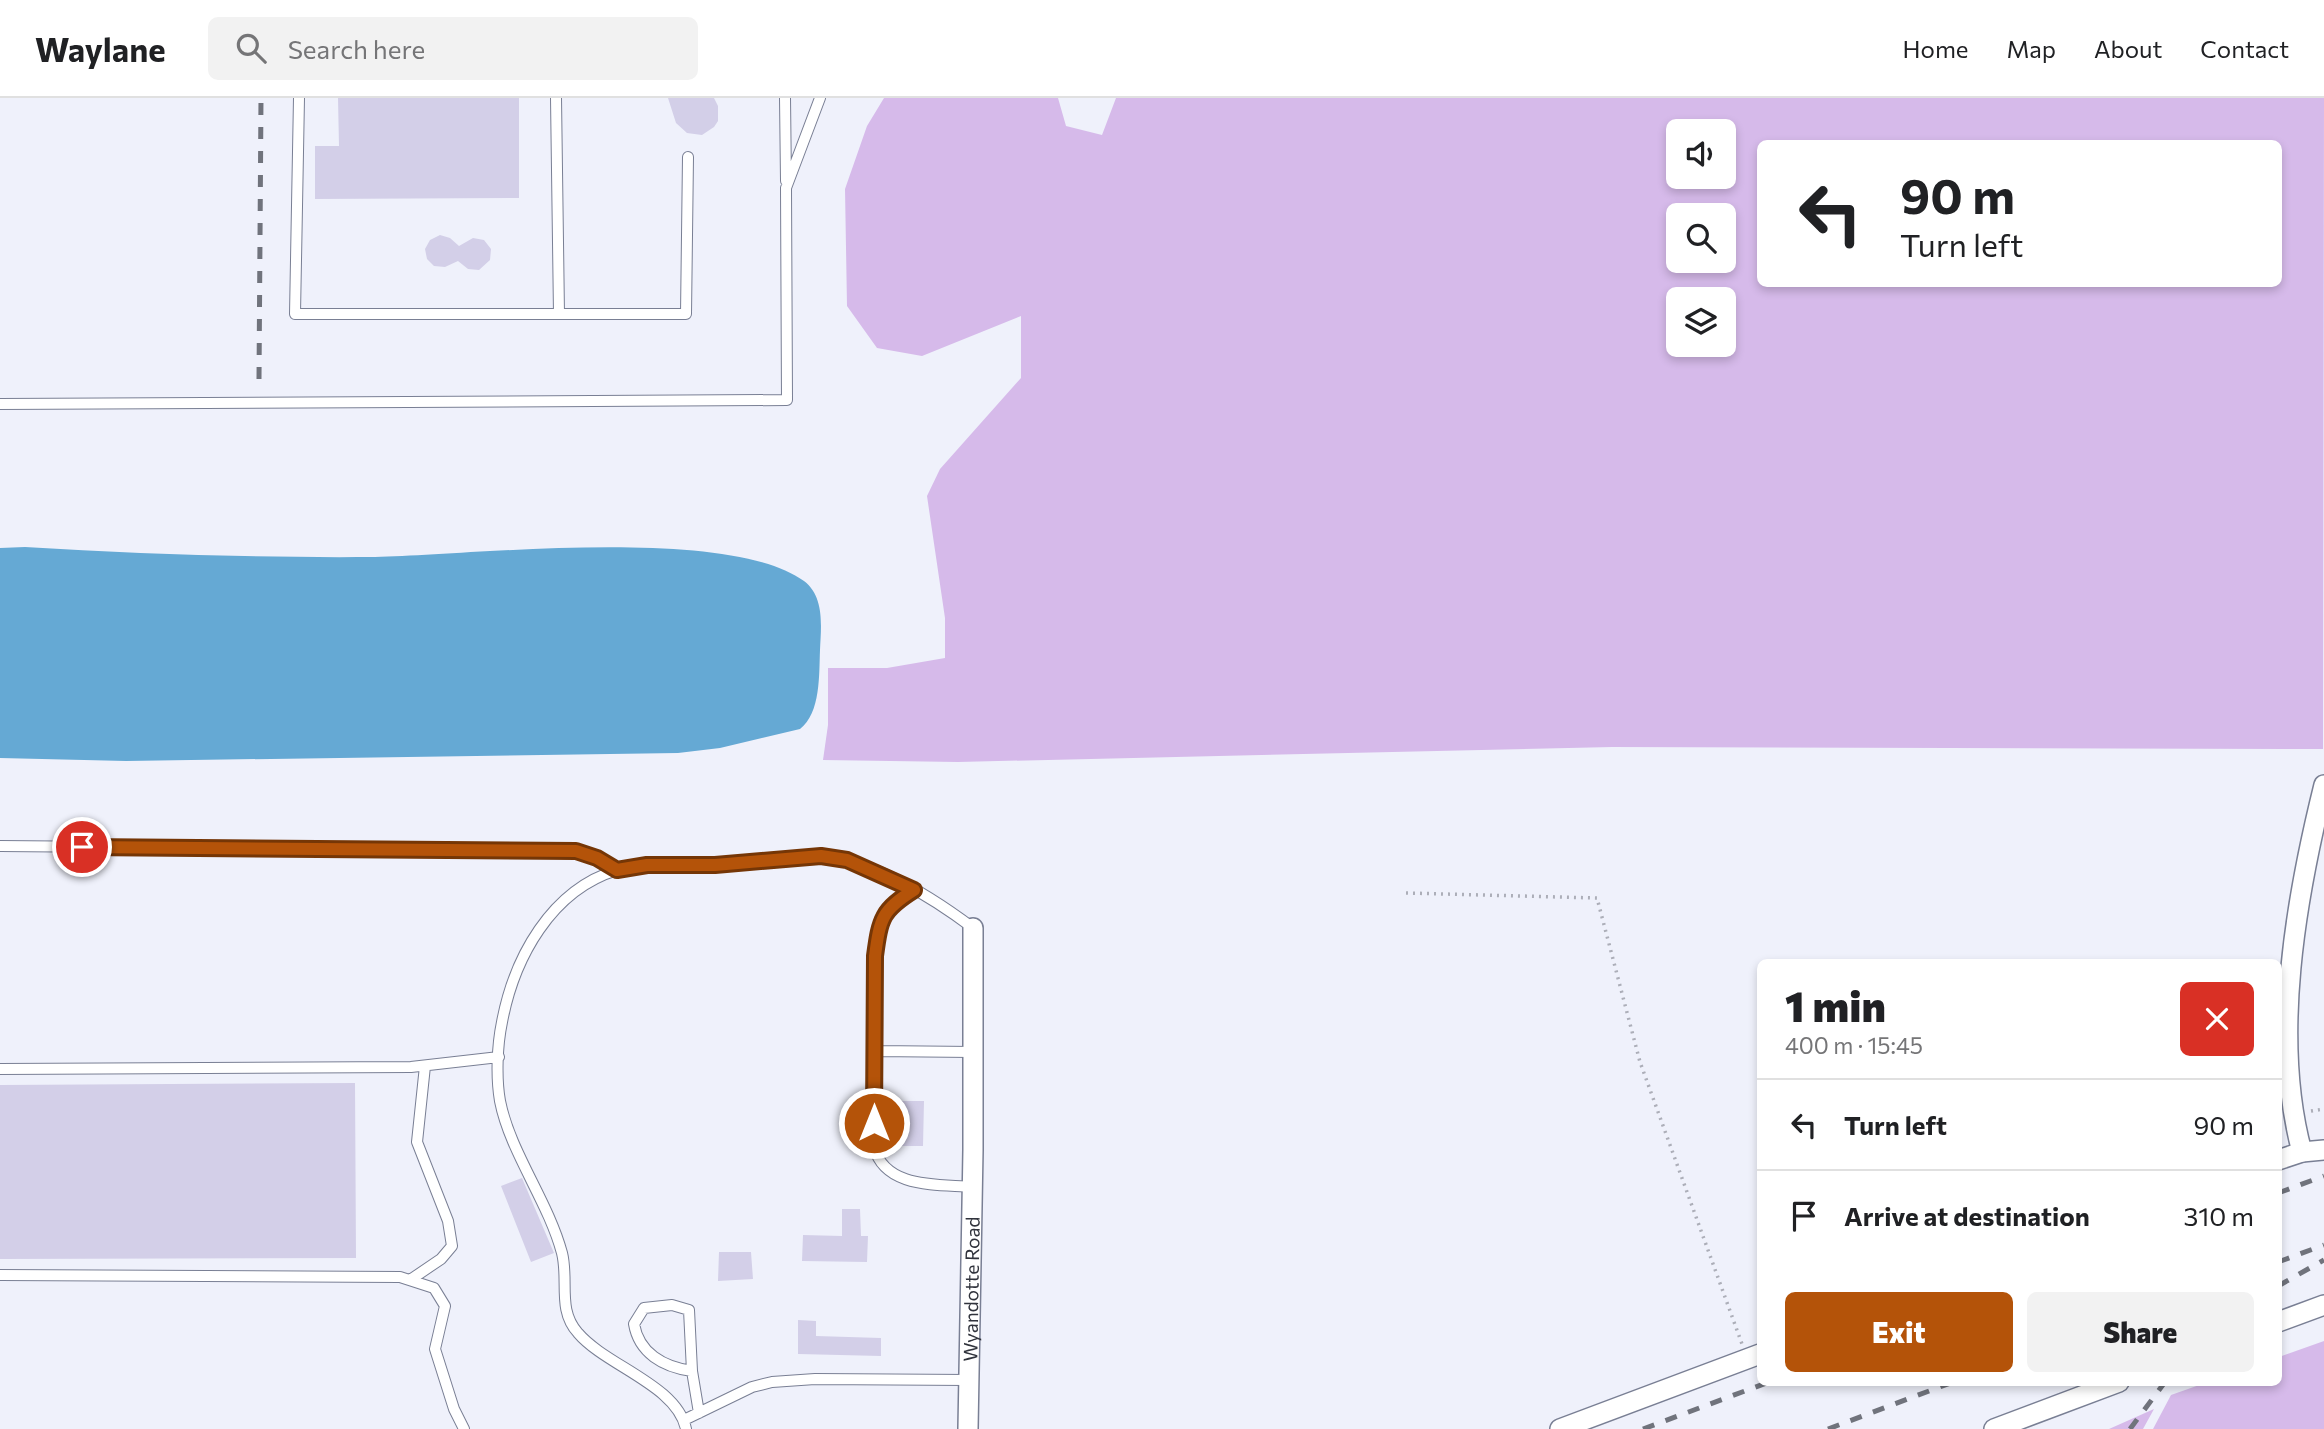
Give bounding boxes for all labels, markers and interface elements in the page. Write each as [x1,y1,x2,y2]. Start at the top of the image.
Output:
search box [208,17,698,80]
text: Waylane [35,28,166,69]
icon: search [232,29,270,67]
text: Search here [288,33,425,64]
text: Home [1903,34,1969,63]
text: Map [2007,34,2056,63]
text: About [2094,34,2162,63]
text: Contact [2200,34,2289,63]
map controls [1666,119,1736,357]
button: sound [1666,119,1736,189]
text: 90 m [1900,164,2015,224]
icon: left [1785,168,1876,259]
button: search [1666,203,1736,273]
text: Turn left [1900,224,2024,264]
button: layers [1666,287,1736,357]
pin [52,817,112,877]
icon: arrive [63,828,101,866]
text: 1 min [1785,979,1886,1031]
button: close [2180,982,2254,1056]
text: 400 m · 15:45 [1785,1031,1923,1059]
position arrow [837,1086,911,1160]
icon: left [1785,1106,1823,1144]
text: Turn left [1844,1109,1947,1140]
text: 90 m [2194,1109,2254,1140]
icon: arrive [1785,1197,1823,1235]
text: Arrive at destination [1844,1200,2090,1231]
text: 310 m [2183,1200,2254,1231]
street label: Wyandotte Road [958,1216,983,1362]
button: Exit [1785,1292,2013,1372]
button: Share [2027,1292,2254,1372]

